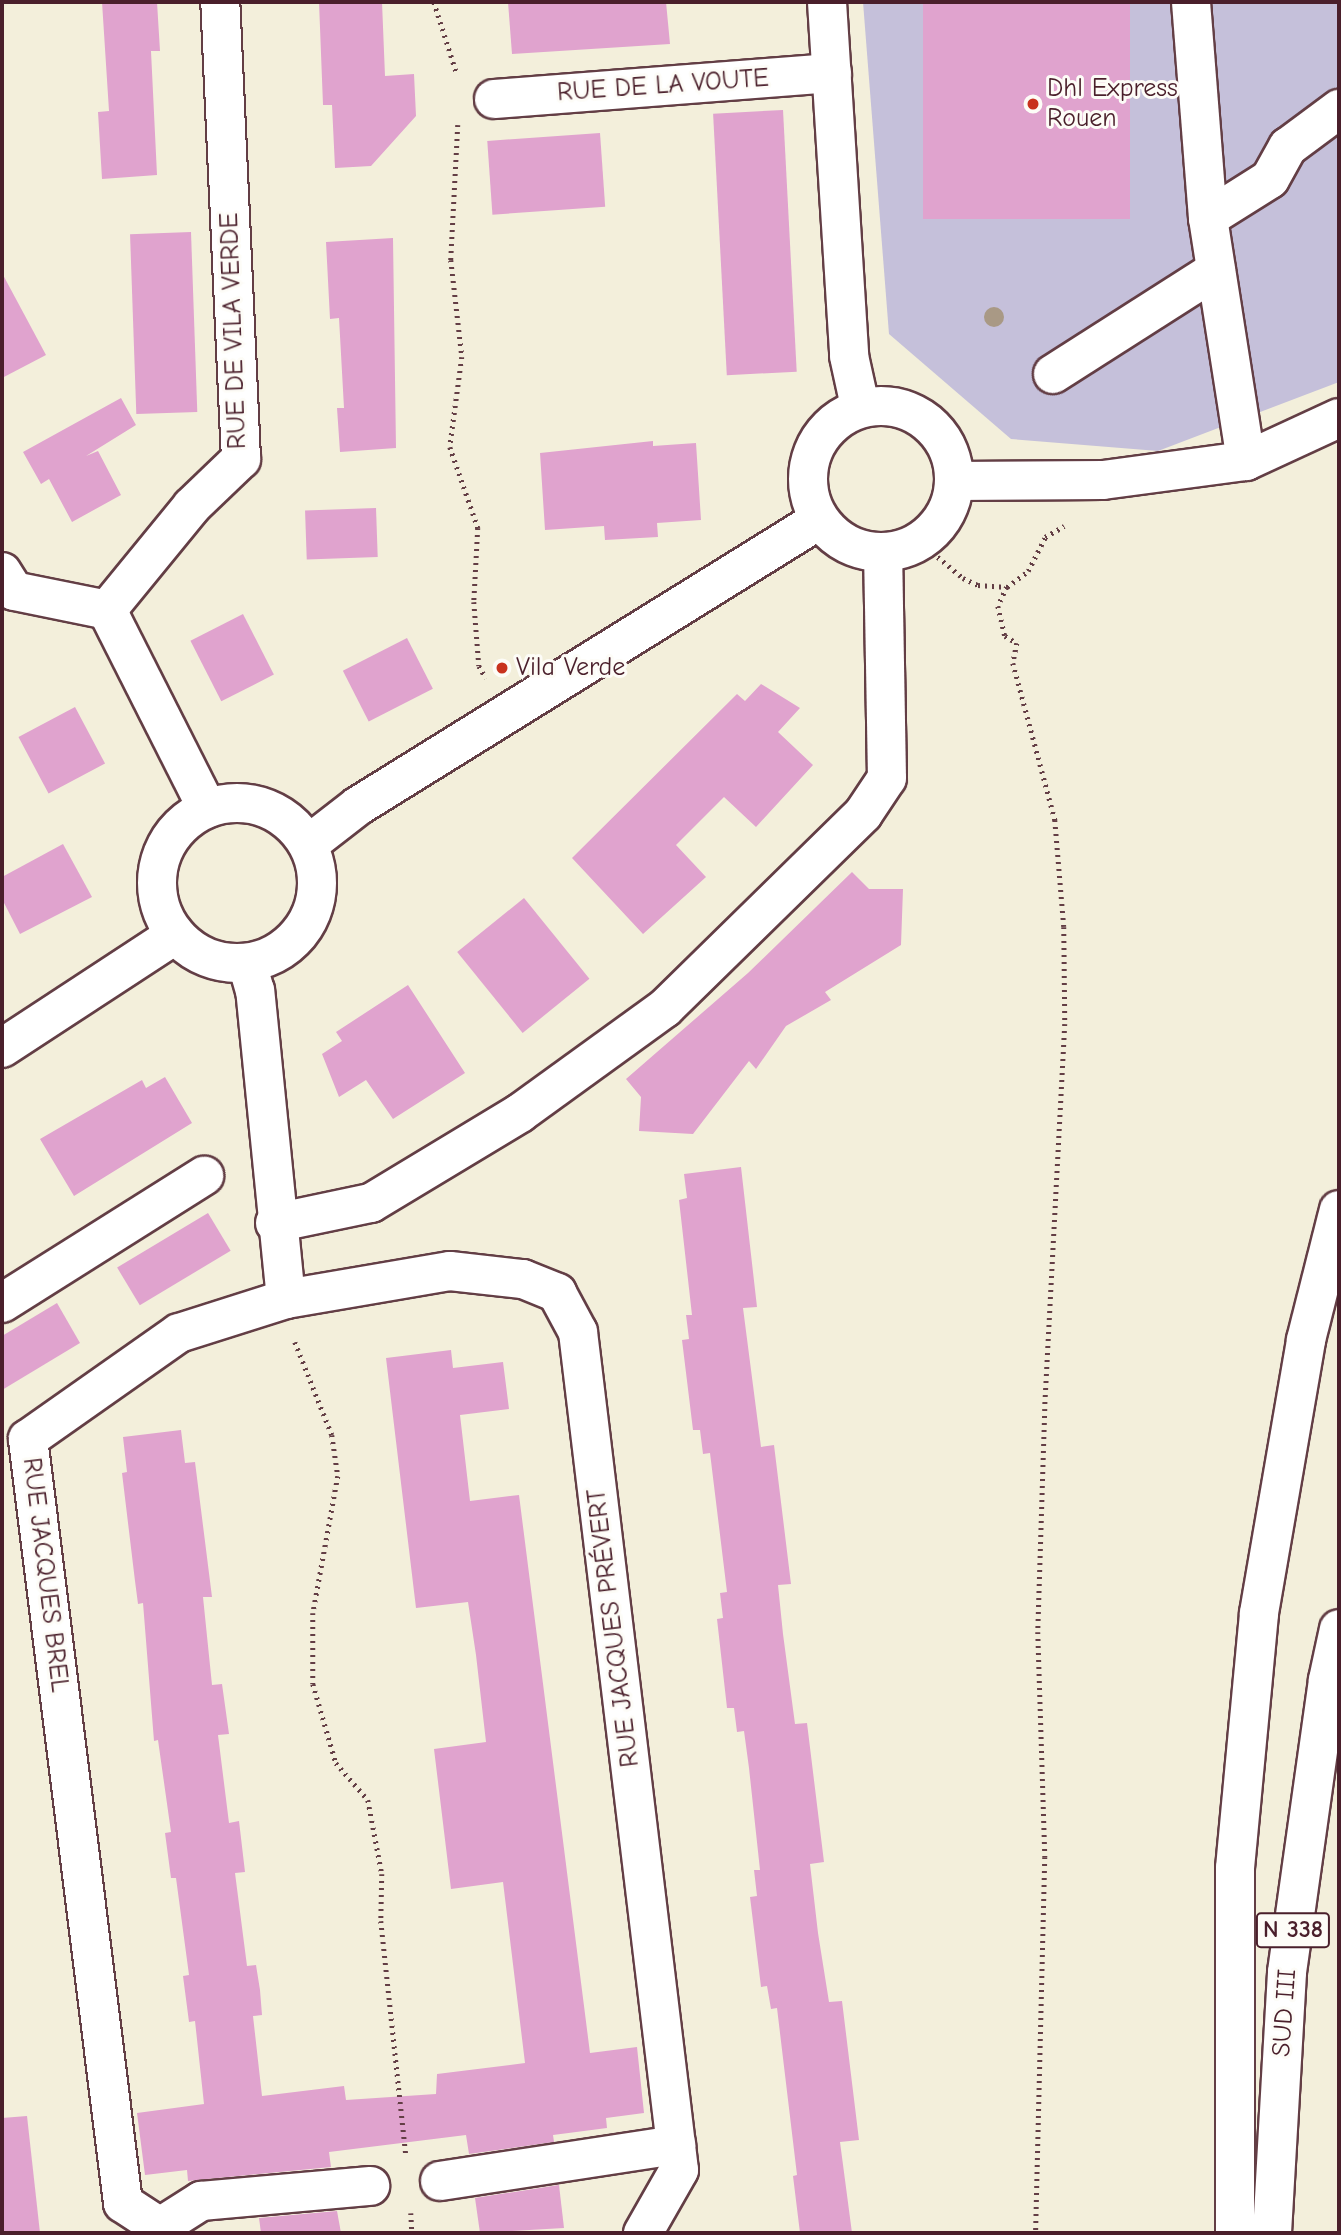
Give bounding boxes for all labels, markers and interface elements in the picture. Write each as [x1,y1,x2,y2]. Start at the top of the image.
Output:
street label: RUE DE LA VOUTE [556,63,770,109]
place label: Dhl Express Rouen [1047,73,1178,134]
marker: Dhl Express Rouen [1025,96,1041,112]
street label: RUE DE VILA VERDE [214,212,254,450]
place label: Vila Verde [516,652,625,684]
marker: Vila Verde [494,660,510,676]
street label: RUE JACQUES BREL [15,1456,75,1694]
street label: RUE JACQUES PRÉVERT [581,1487,647,1769]
road number: N 338 [1254,1910,1332,1951]
street label: SUD III [1266,1968,1304,2058]

